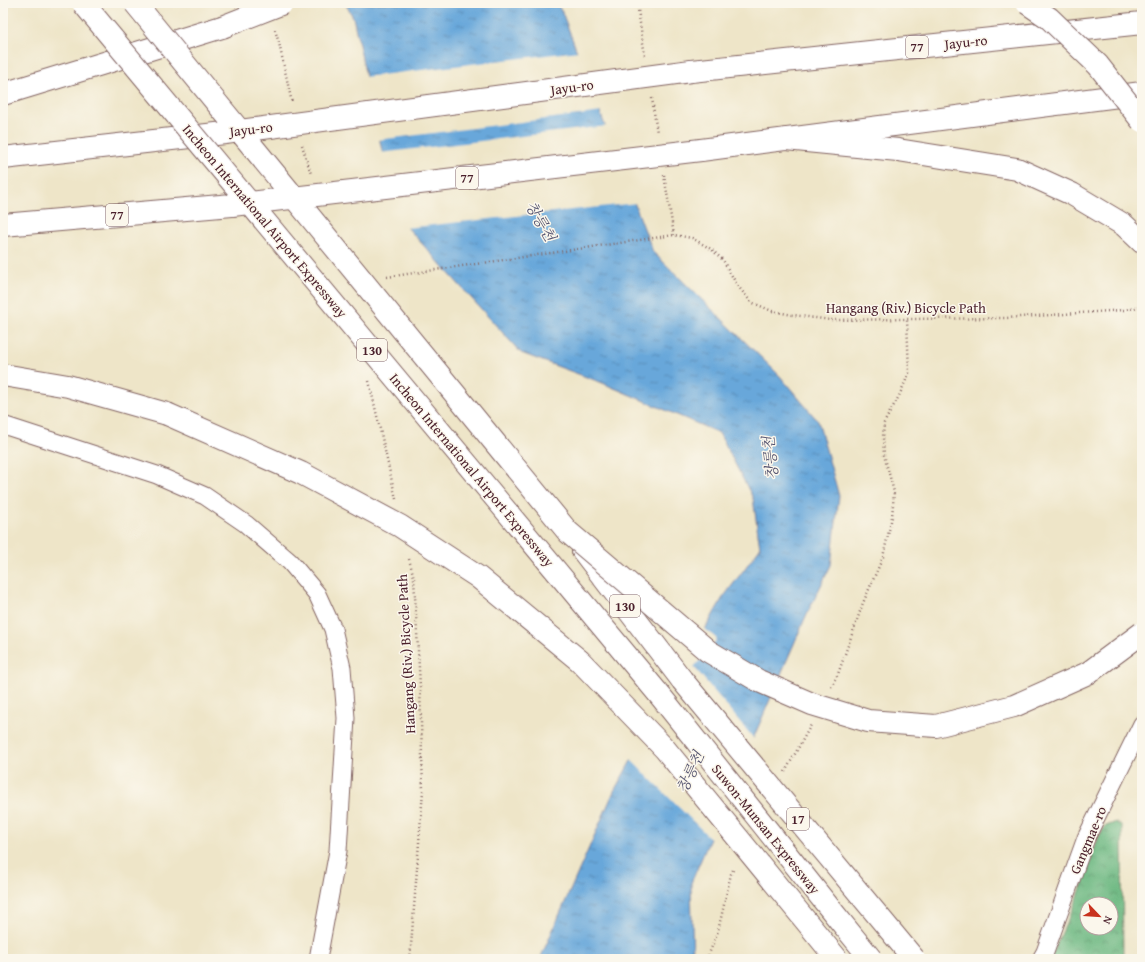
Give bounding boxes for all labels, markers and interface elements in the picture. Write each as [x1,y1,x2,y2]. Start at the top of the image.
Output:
street label: Jayu-ro [942,30,988,54]
road number: 77 [906,36,928,58]
street label: Jayu-ro [547,74,595,100]
street label: Jayu-ro [226,116,274,142]
street label: Incheon International Airport Expressway [178,120,352,322]
road number: 77 [456,167,478,189]
water label: 창릉천 [521,197,562,246]
road number: 77 [106,204,128,226]
street label: Hangang (Riv.) Bicycle Path [826,298,986,318]
road number: 130 [357,339,387,361]
street label: Incheon International Airport Expressway [385,369,559,571]
water label: 창릉천 [757,434,783,481]
street label: Hangang (Riv.) Bicycle Path [392,573,420,734]
road number: 130 [610,595,640,617]
water label: 창릉천 [671,747,709,796]
street label: Suwon-Munsan Expressway [707,760,825,898]
street label: Gangmae-ro [1065,803,1111,877]
road number: 17 [787,808,809,830]
north arrow [1079,896,1119,936]
text: N [1099,914,1117,928]

